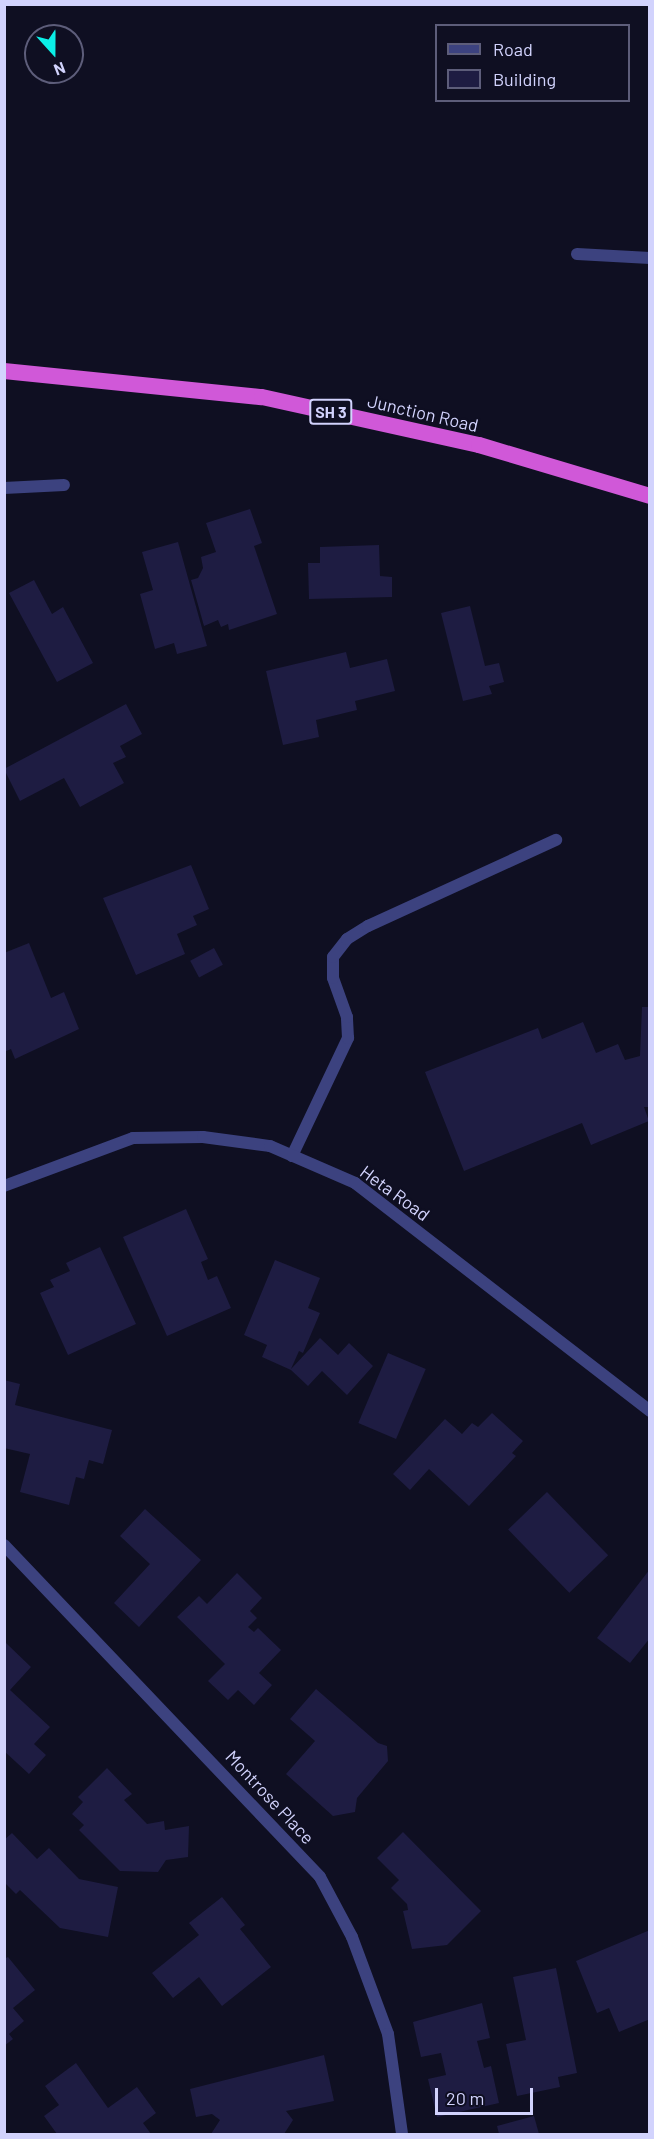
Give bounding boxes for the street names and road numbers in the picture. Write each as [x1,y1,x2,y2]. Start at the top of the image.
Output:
street label: Junction Road [366,390,480,436]
road number: SH 3 [308,399,354,425]
street label: Heta Road [356,1161,434,1225]
street label: Montrose Place [221,1746,319,1848]

